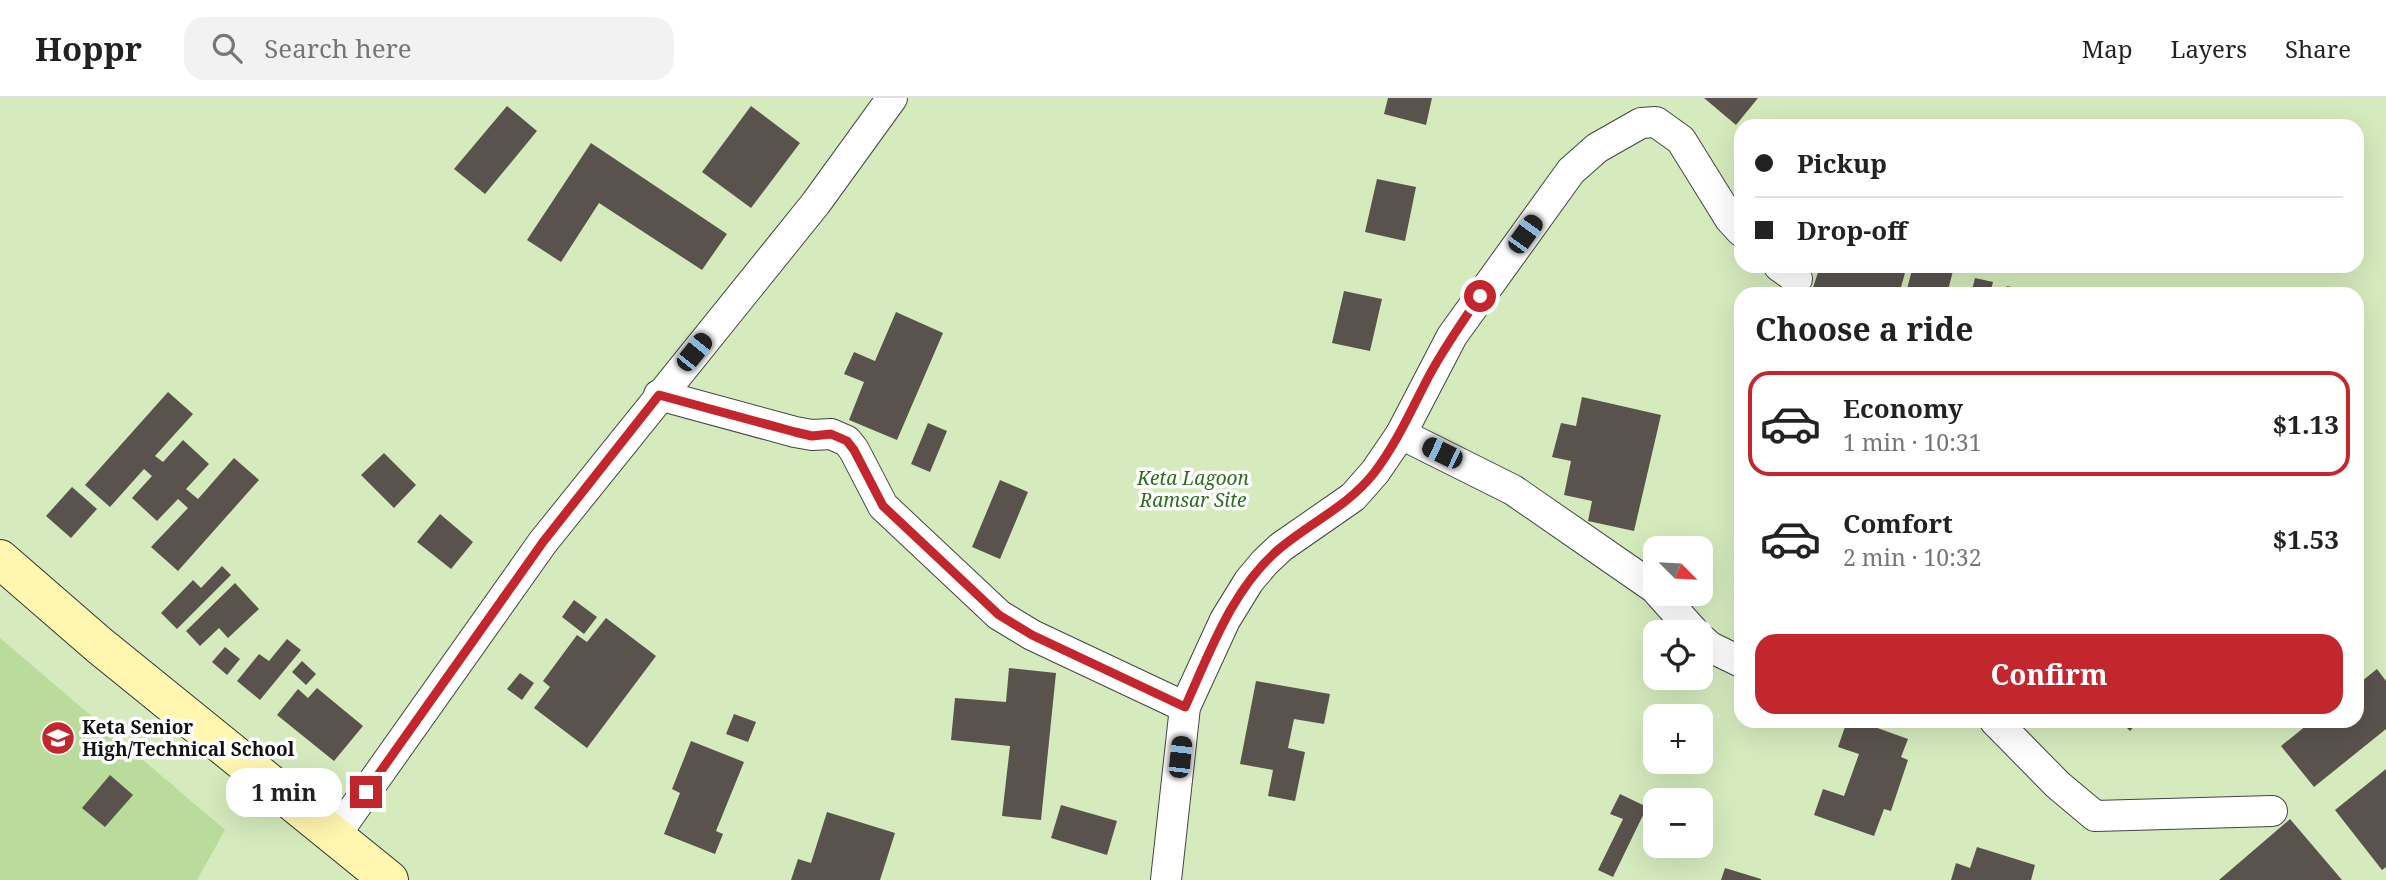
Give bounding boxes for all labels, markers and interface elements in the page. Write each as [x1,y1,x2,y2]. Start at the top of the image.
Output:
search box [184,17,674,80]
text: Hoppr [35,26,142,71]
icon: search [208,29,246,67]
text: Search here [264,30,412,66]
text: Map [2082,32,2133,65]
text: Layers [2171,32,2247,65]
text: Share [2285,32,2351,65]
text: Pickup [1797,145,1887,181]
car [1505,211,1546,257]
text: Drop-off [1797,212,1907,248]
route start [1464,280,1496,312]
text: Choose a ride [1755,307,1974,350]
car [673,329,716,375]
text: Economy [1843,390,1963,426]
icon: car [1759,392,1822,455]
text: $1.13 [2273,406,2339,442]
text: 1 min · 10:31 [1843,426,1981,458]
car [1419,434,1466,472]
park label: Keta Lagoon Ramsar Site [1136,465,1250,513]
text: Comfort [1843,505,1953,541]
icon: car [1759,507,1822,570]
text: $1.53 [2273,521,2339,557]
north arrow [1643,536,1713,606]
map controls [1643,536,1713,858]
text: 2 min · 10:32 [1843,541,1981,573]
button: locate [1643,620,1713,690]
button: Confirm [1755,634,2343,714]
button: + [1643,704,1713,774]
place label: Keta Senior High/Technical School [82,714,295,762]
school or university icon: Keta Senior High/Technical School [39,719,77,757]
car [1168,735,1193,779]
callout: 1 min [226,768,342,816]
text: 1 min [251,776,317,808]
route end [350,776,382,808]
button: − [1643,788,1713,858]

